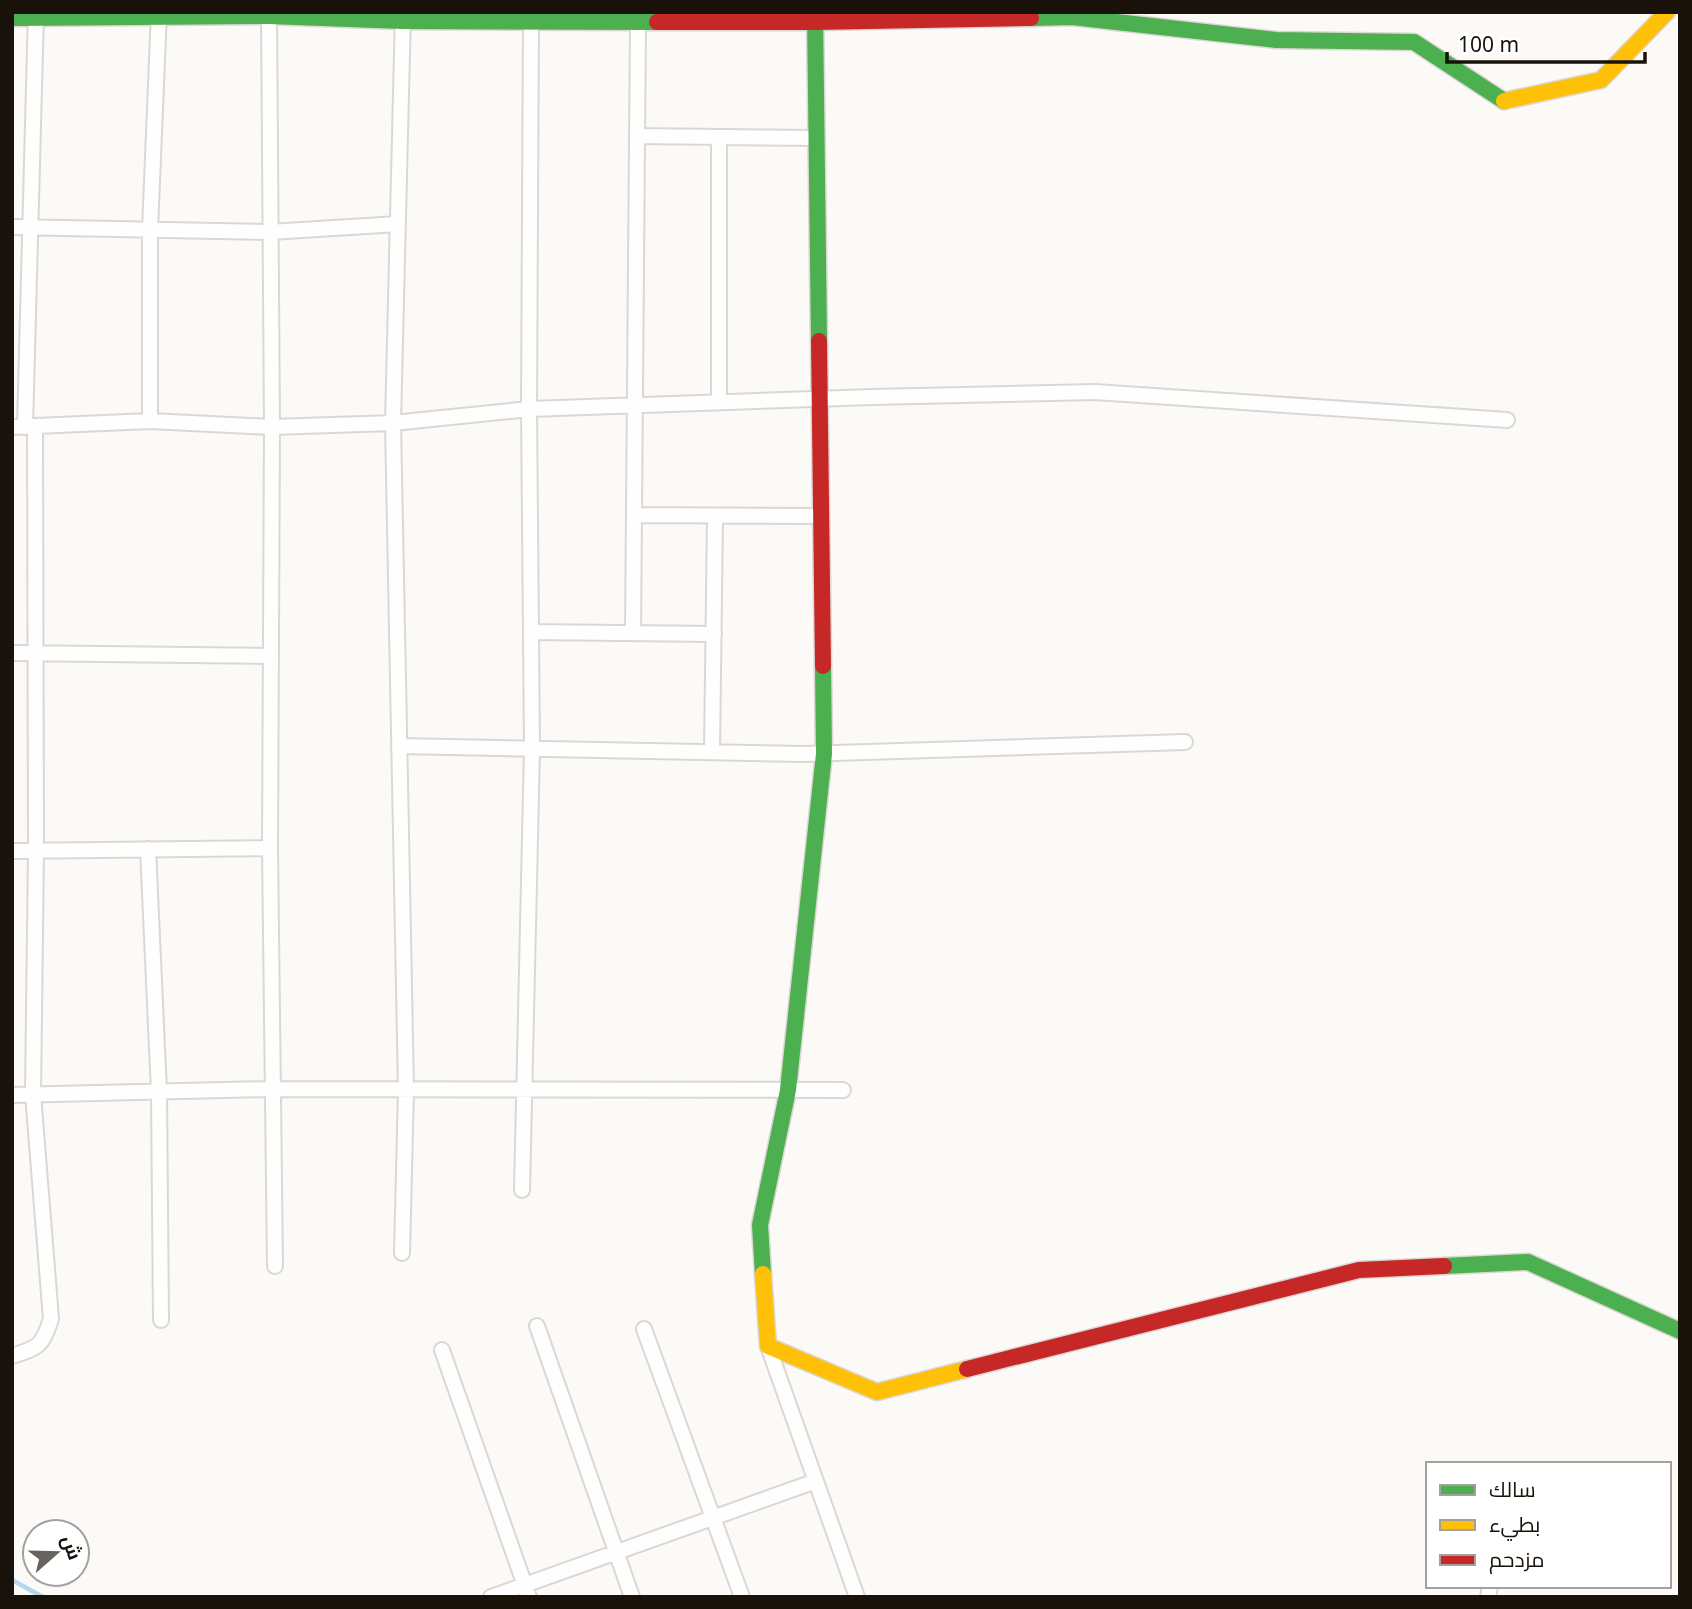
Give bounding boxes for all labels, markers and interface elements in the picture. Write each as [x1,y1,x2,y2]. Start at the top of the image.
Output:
scale bar [1447,21,1645,65]
text: 100 m [1458,30,1519,58]
legend [1426,1462,1671,1588]
text: سالك [1489,1475,1536,1503]
text: بطيء [1489,1510,1540,1541]
north arrow [21,1518,91,1588]
text: ش [56,1531,88,1563]
text: مزدحم [1489,1545,1544,1574]

